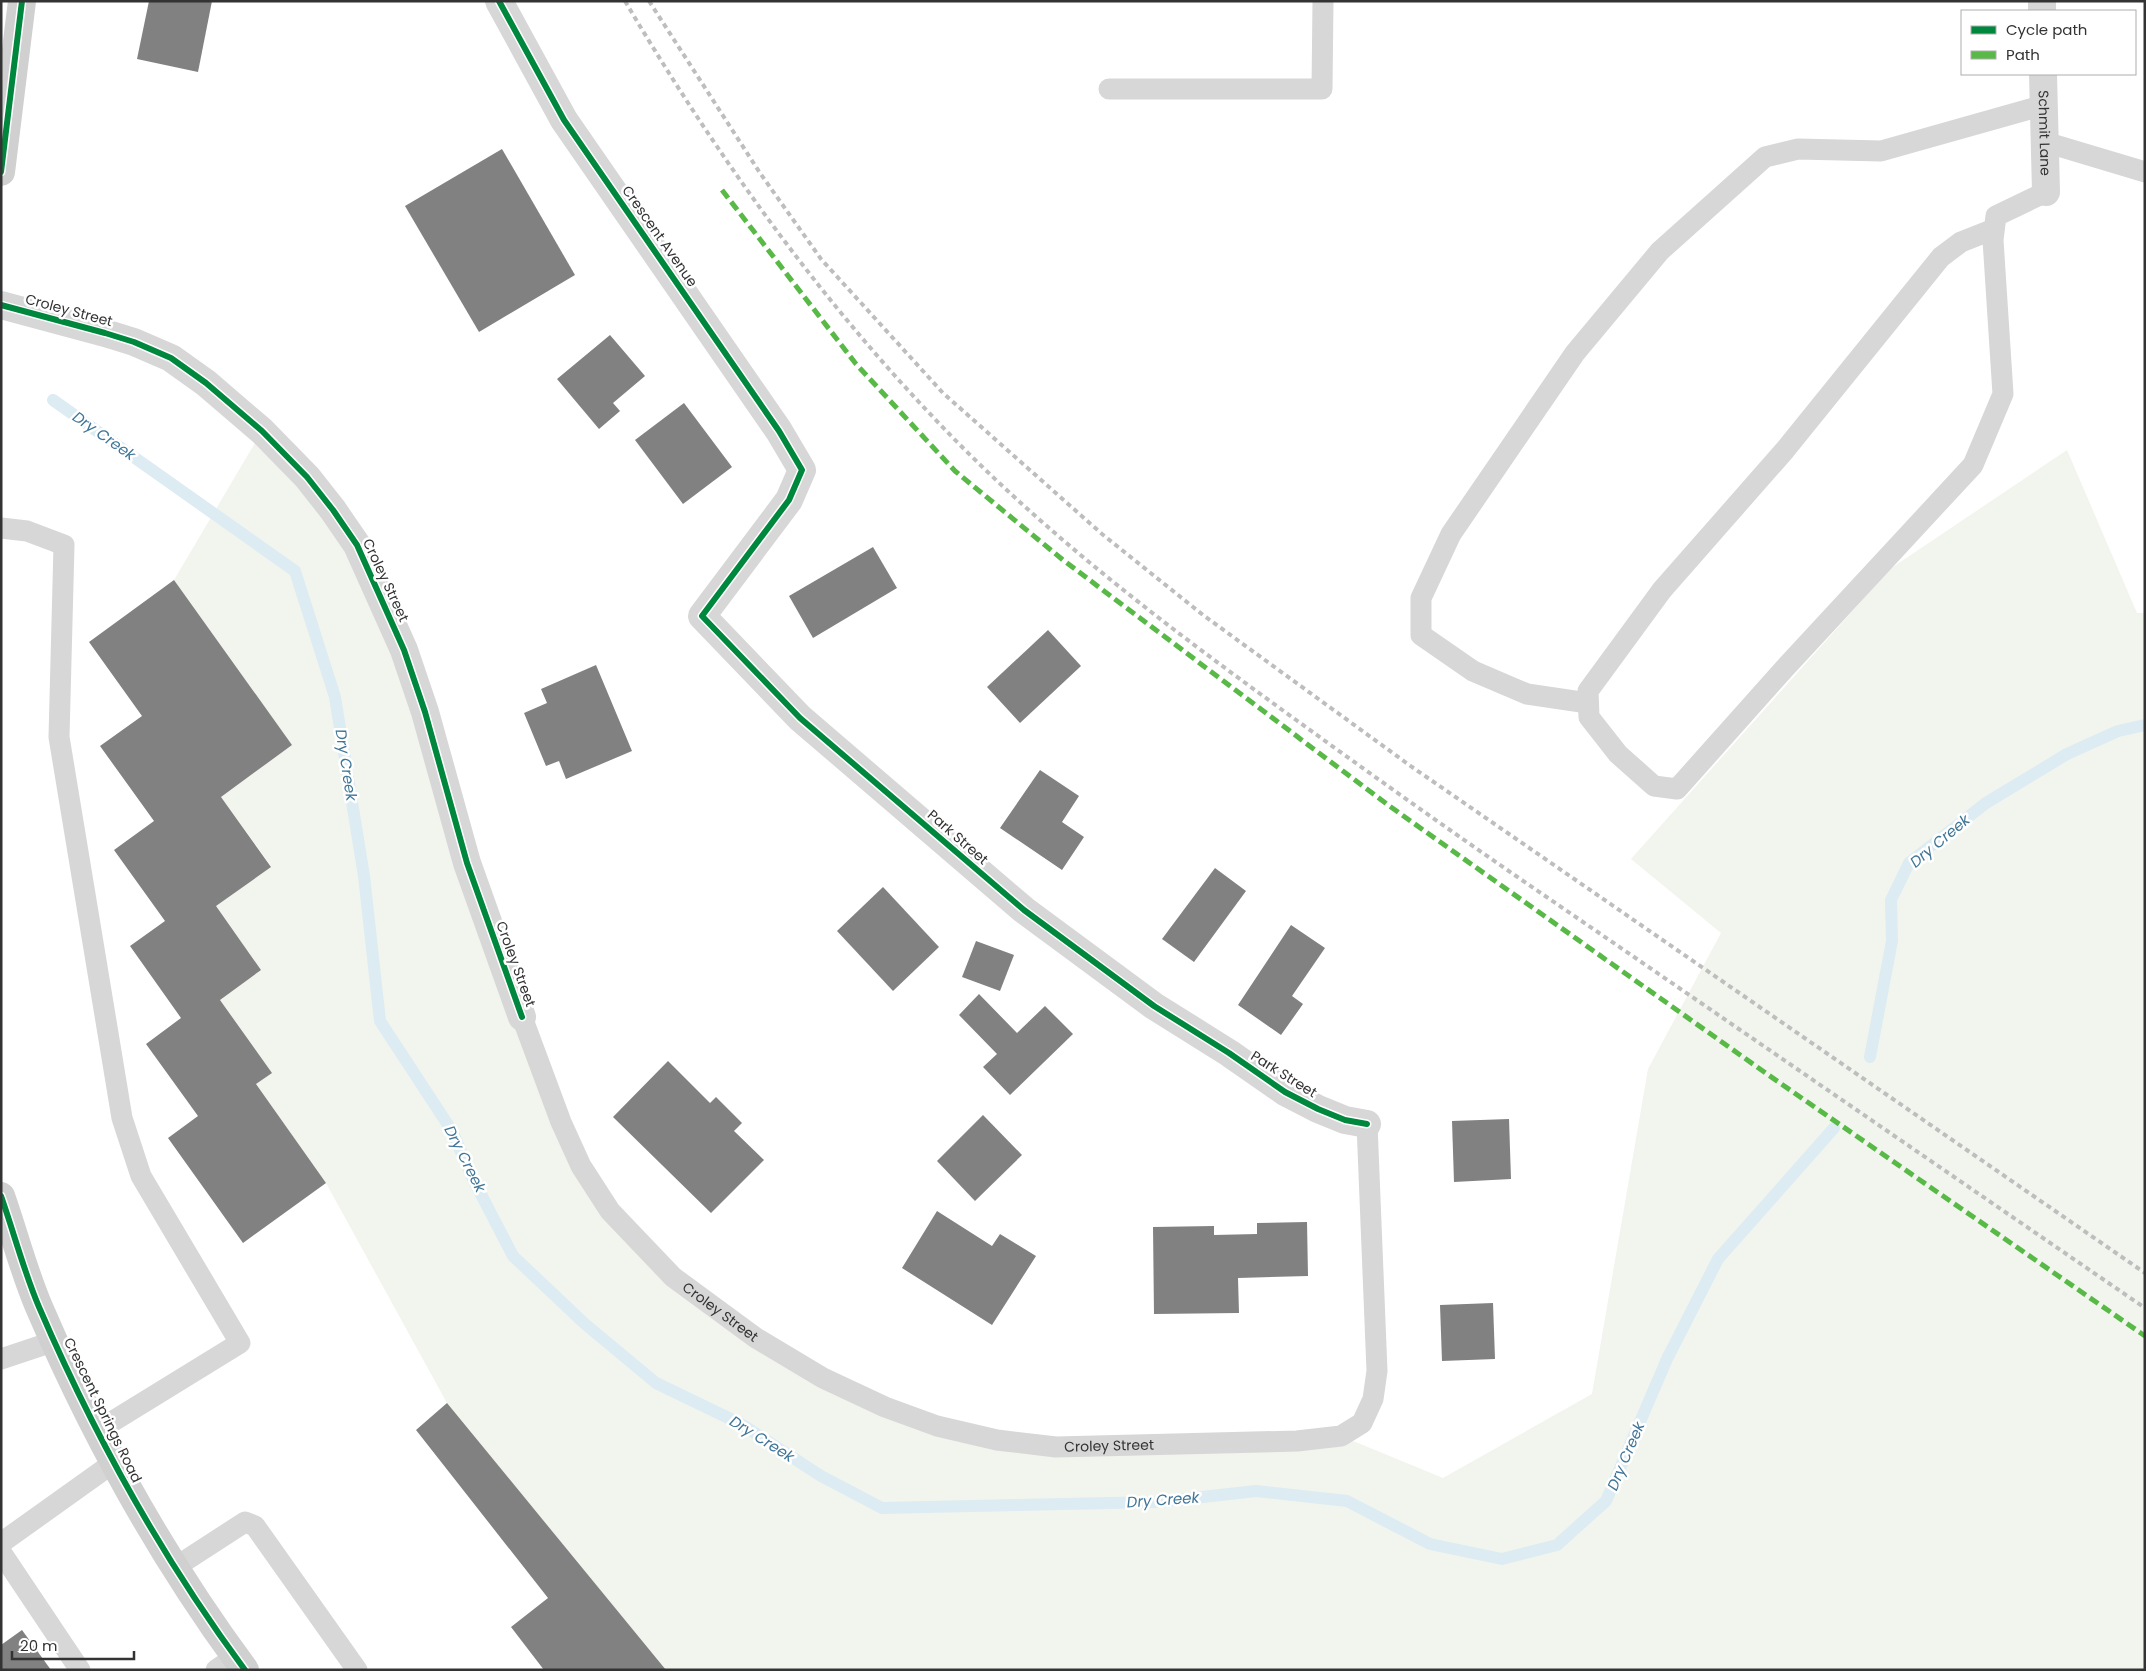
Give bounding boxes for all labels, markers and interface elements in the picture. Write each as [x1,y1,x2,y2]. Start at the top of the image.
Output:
legend [1961,10,2136,75]
text: Cycle path [2006,19,2087,40]
text: Path [2006,44,2040,65]
street label: Schmit Lane [2033,90,2056,176]
street label: Crescent Avenue [618,181,703,291]
street label: Croley Street [23,289,115,331]
water label: Dry Creek [69,406,141,466]
street label: Croley Street [358,535,414,625]
water label: Dry Creek [330,727,363,804]
street label: Park Street [923,805,993,869]
water label: Dry Creek [1905,808,1975,872]
street label: Croley Street [491,918,541,1010]
street label: Park Street [1247,1046,1321,1102]
water label: Dry Creek [440,1122,492,1197]
street label: Croley Street [678,1277,763,1347]
street label: Crescent Springs Road [59,1334,147,1486]
water label: Dry Creek [726,1410,800,1467]
water label: Dry Creek [1602,1417,1650,1493]
street label: Croley Street [1064,1435,1154,1457]
water label: Dry Creek [1126,1486,1201,1513]
scale bar [12,1628,135,1660]
text: 20 m [20,1635,58,1656]

